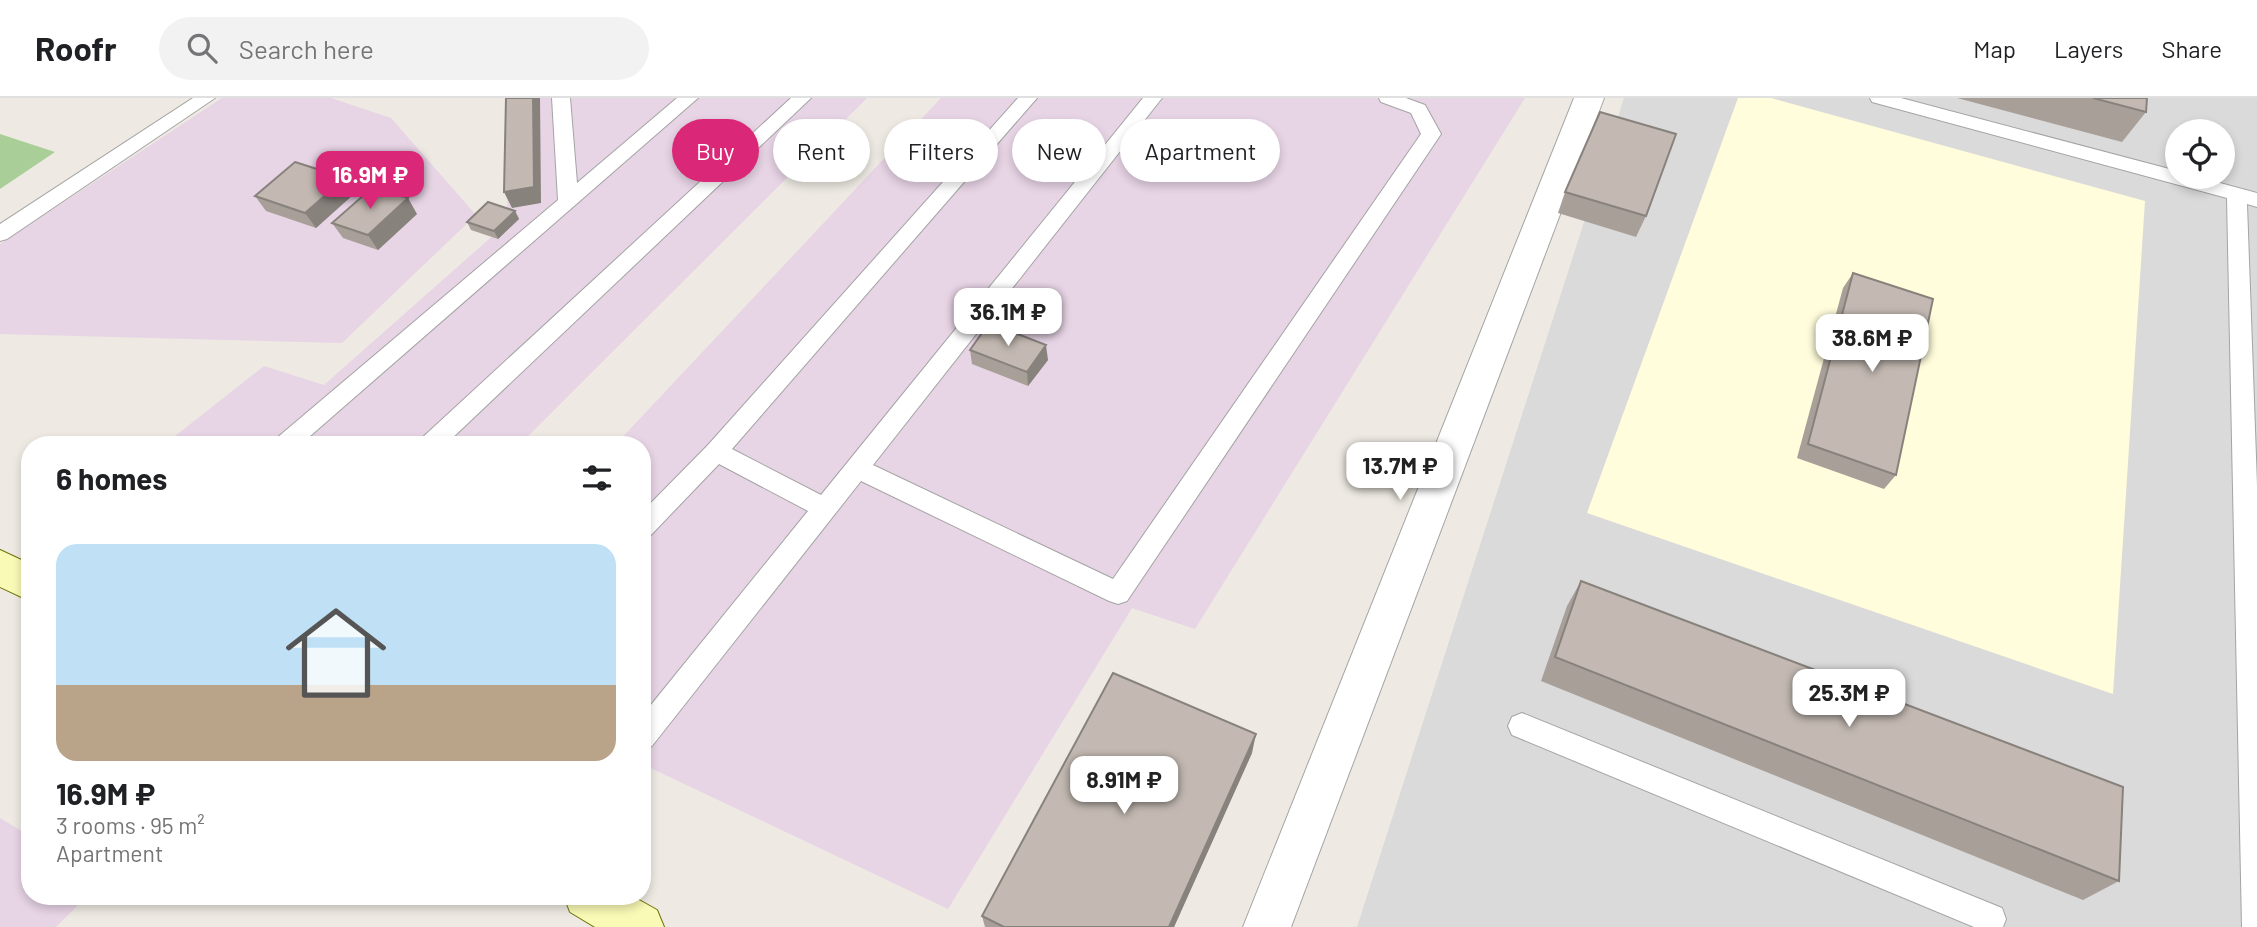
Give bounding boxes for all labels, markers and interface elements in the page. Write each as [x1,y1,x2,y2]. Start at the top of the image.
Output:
search box [159,17,649,80]
text: Roofr [35,28,117,68]
icon: search [183,29,221,67]
text: Search here [239,33,374,64]
text: Map [1973,34,2016,63]
text: Layers [2054,34,2123,63]
text: Share [2161,34,2222,63]
chip: Buy [672,119,759,182]
chip: Rent [773,119,870,182]
chip: Filters [884,119,998,182]
chip: New [1012,119,1106,182]
chip: Apartment [1120,119,1280,182]
map controls [2165,119,2235,189]
button: locate [2165,119,2235,189]
pin: 16.9M ₽ [305,152,435,211]
text: 16.9M ₽ [332,160,408,188]
pin: 36.1M ₽ [943,288,1073,348]
text: 36.1M ₽ [970,297,1046,325]
pin: 38.6M ₽ [1807,314,1937,374]
text: 38.6M ₽ [1832,323,1912,351]
pin: 13.7M ₽ [1335,442,1465,502]
text: 13.7M ₽ [1362,451,1438,479]
icon: filters [578,459,616,497]
text: 6 homes [56,460,167,496]
icon: home [273,590,399,716]
pin: 25.3M ₽ [1784,670,1914,729]
text: 25.3M ₽ [1808,678,1890,706]
pin: 8.91M ₽ [1059,756,1189,816]
text: 8.91M ₽ [1086,765,1162,793]
text: 16.9M ₽ [56,775,155,811]
text: 3 rooms · 95 m² [56,811,205,839]
text: Apartment [56,839,163,867]

